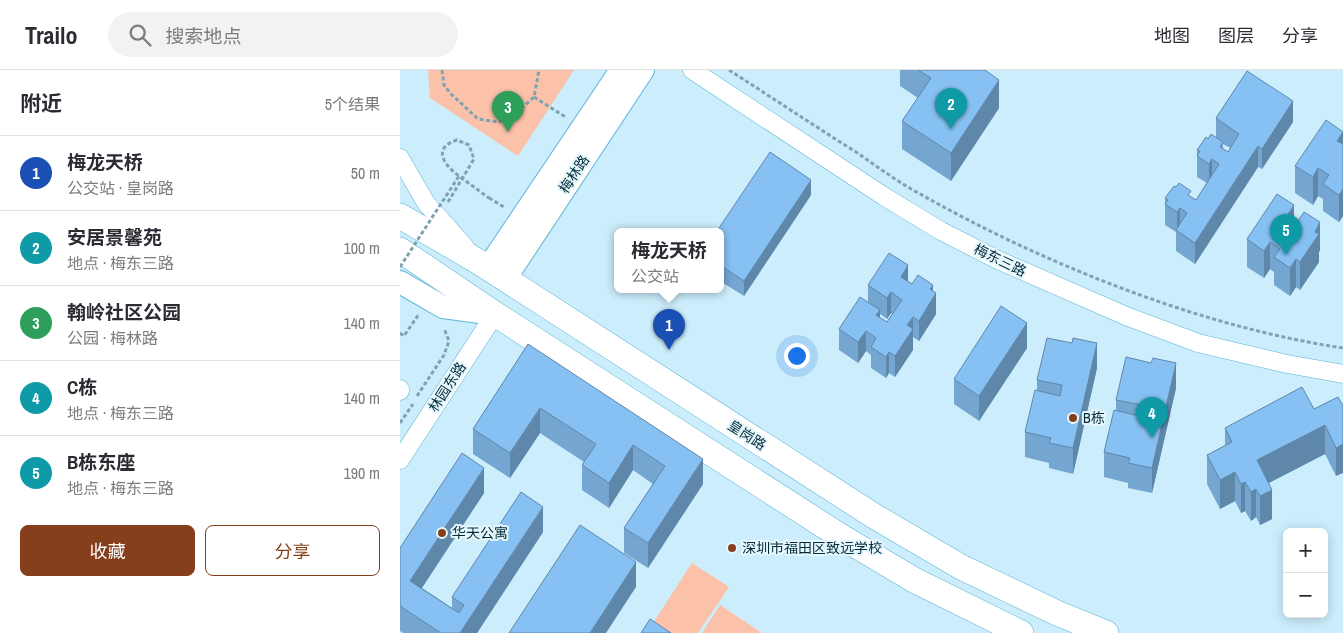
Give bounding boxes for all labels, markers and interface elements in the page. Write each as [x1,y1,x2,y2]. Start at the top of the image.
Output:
search box [108,12,458,57]
text: Trailo [25,19,78,51]
icon: search [126,21,154,49]
text: 搜索地点 [166,23,242,49]
text: 地图 [1154,23,1190,48]
text: 图层 [1218,23,1254,48]
text: 分享 [1282,23,1318,48]
pin: 2 [935,88,967,129]
text: 附近 [20,89,62,118]
pin: 3 [492,91,524,132]
text: 5个结果 [325,93,380,115]
text: 梅龙天桥 [67,149,143,175]
street label: 梅林路 [555,152,593,196]
text: 1 [32,162,40,184]
text: 50 m [351,162,380,184]
text: 公交站 · 皇岗路 [67,177,174,199]
pin: 5 [1270,214,1302,255]
text: 安居景馨苑 [67,224,162,250]
popup [614,228,724,293]
text: 2 [32,237,40,259]
text: 100 m [344,237,380,259]
text: 梅龙天桥 [631,237,707,263]
street label: 梅东三路 [971,240,1029,280]
text: 地点 · 梅东三路 [67,252,174,274]
text: 公交站 [631,265,679,287]
text: 翰岭社区公园 [67,299,181,325]
pin: 1 [653,309,685,350]
text: 3 [32,312,40,334]
text: 140 m [344,312,380,334]
text: 公园 · 梅林路 [67,327,158,349]
your location [784,343,810,369]
street label: 林园东路 [424,359,470,415]
text: C栋 [67,374,97,400]
text: 4 [32,387,40,409]
text: 140 m [344,387,380,409]
pin: 4 [1136,397,1168,438]
text: 地点 · 梅东三路 [67,402,174,424]
place label: B栋 [1083,409,1105,427]
marker: B栋 [1067,412,1079,424]
street label: 皇岗路 [724,416,770,454]
text: B栋东座 [67,449,135,475]
text: 5 [32,462,40,484]
text: 190 m [344,462,380,484]
text: 地点 · 梅东三路 [67,477,174,499]
place label: 华天公寓 [452,524,508,542]
button: 收藏 [20,525,195,576]
button: 分享 [205,525,380,576]
marker: 华天公寓 [436,527,448,539]
map controls [1283,528,1328,618]
button: + [1283,528,1328,573]
place label: 深圳市福田区致远学校 [742,539,882,557]
marker: 深圳市福田区致远学校 [726,542,738,554]
button: − [1283,573,1328,618]

